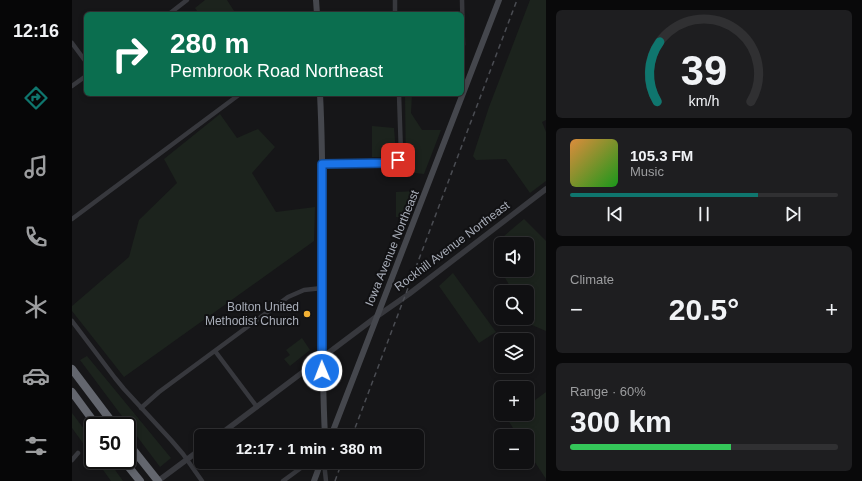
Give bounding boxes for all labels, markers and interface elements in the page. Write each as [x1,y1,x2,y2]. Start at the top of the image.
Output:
text: 12:16 [13,21,59,41]
icon: right [104,28,156,80]
text: 280 m [170,28,249,59]
text: 39 [681,47,727,94]
text: Pembrook Road Northeast [170,61,383,81]
icon: directions [22,84,50,112]
text: km/h [689,92,720,108]
pin [381,143,415,177]
text: 105.3 FM [630,147,693,164]
icon: arrive [387,149,409,171]
icon: music [22,153,50,181]
text: Music [630,164,664,179]
street label: Iowa Avenue Northeast [362,187,422,308]
street label: Rockhill Avenue Northeast [392,198,513,294]
icon: previous [604,203,626,225]
icon: pause [693,203,715,225]
icon: next [782,203,804,225]
icon: phone [22,223,50,251]
map controls [494,237,534,469]
button: sound [494,237,534,277]
text: Climate [570,272,614,287]
button: search [494,285,534,325]
icon: climate [22,293,50,321]
text: 20.5° [669,293,739,326]
text: − [570,297,583,322]
text: + [825,297,838,322]
place label: Bolton United Methodist Church [205,300,299,328]
marker: Bolton United Methodist Church [302,309,312,319]
button: layers [494,333,534,373]
position arrow [301,350,343,392]
icon: car [22,362,50,390]
button: + [494,381,534,421]
text: Range · 60% [570,384,646,399]
text: 300 km [570,405,672,438]
speed limit sign: 50 [84,417,136,469]
button: − [494,429,534,469]
icon: filters [22,432,50,460]
text: 12:17 · 1 min · 380 m [236,440,382,457]

